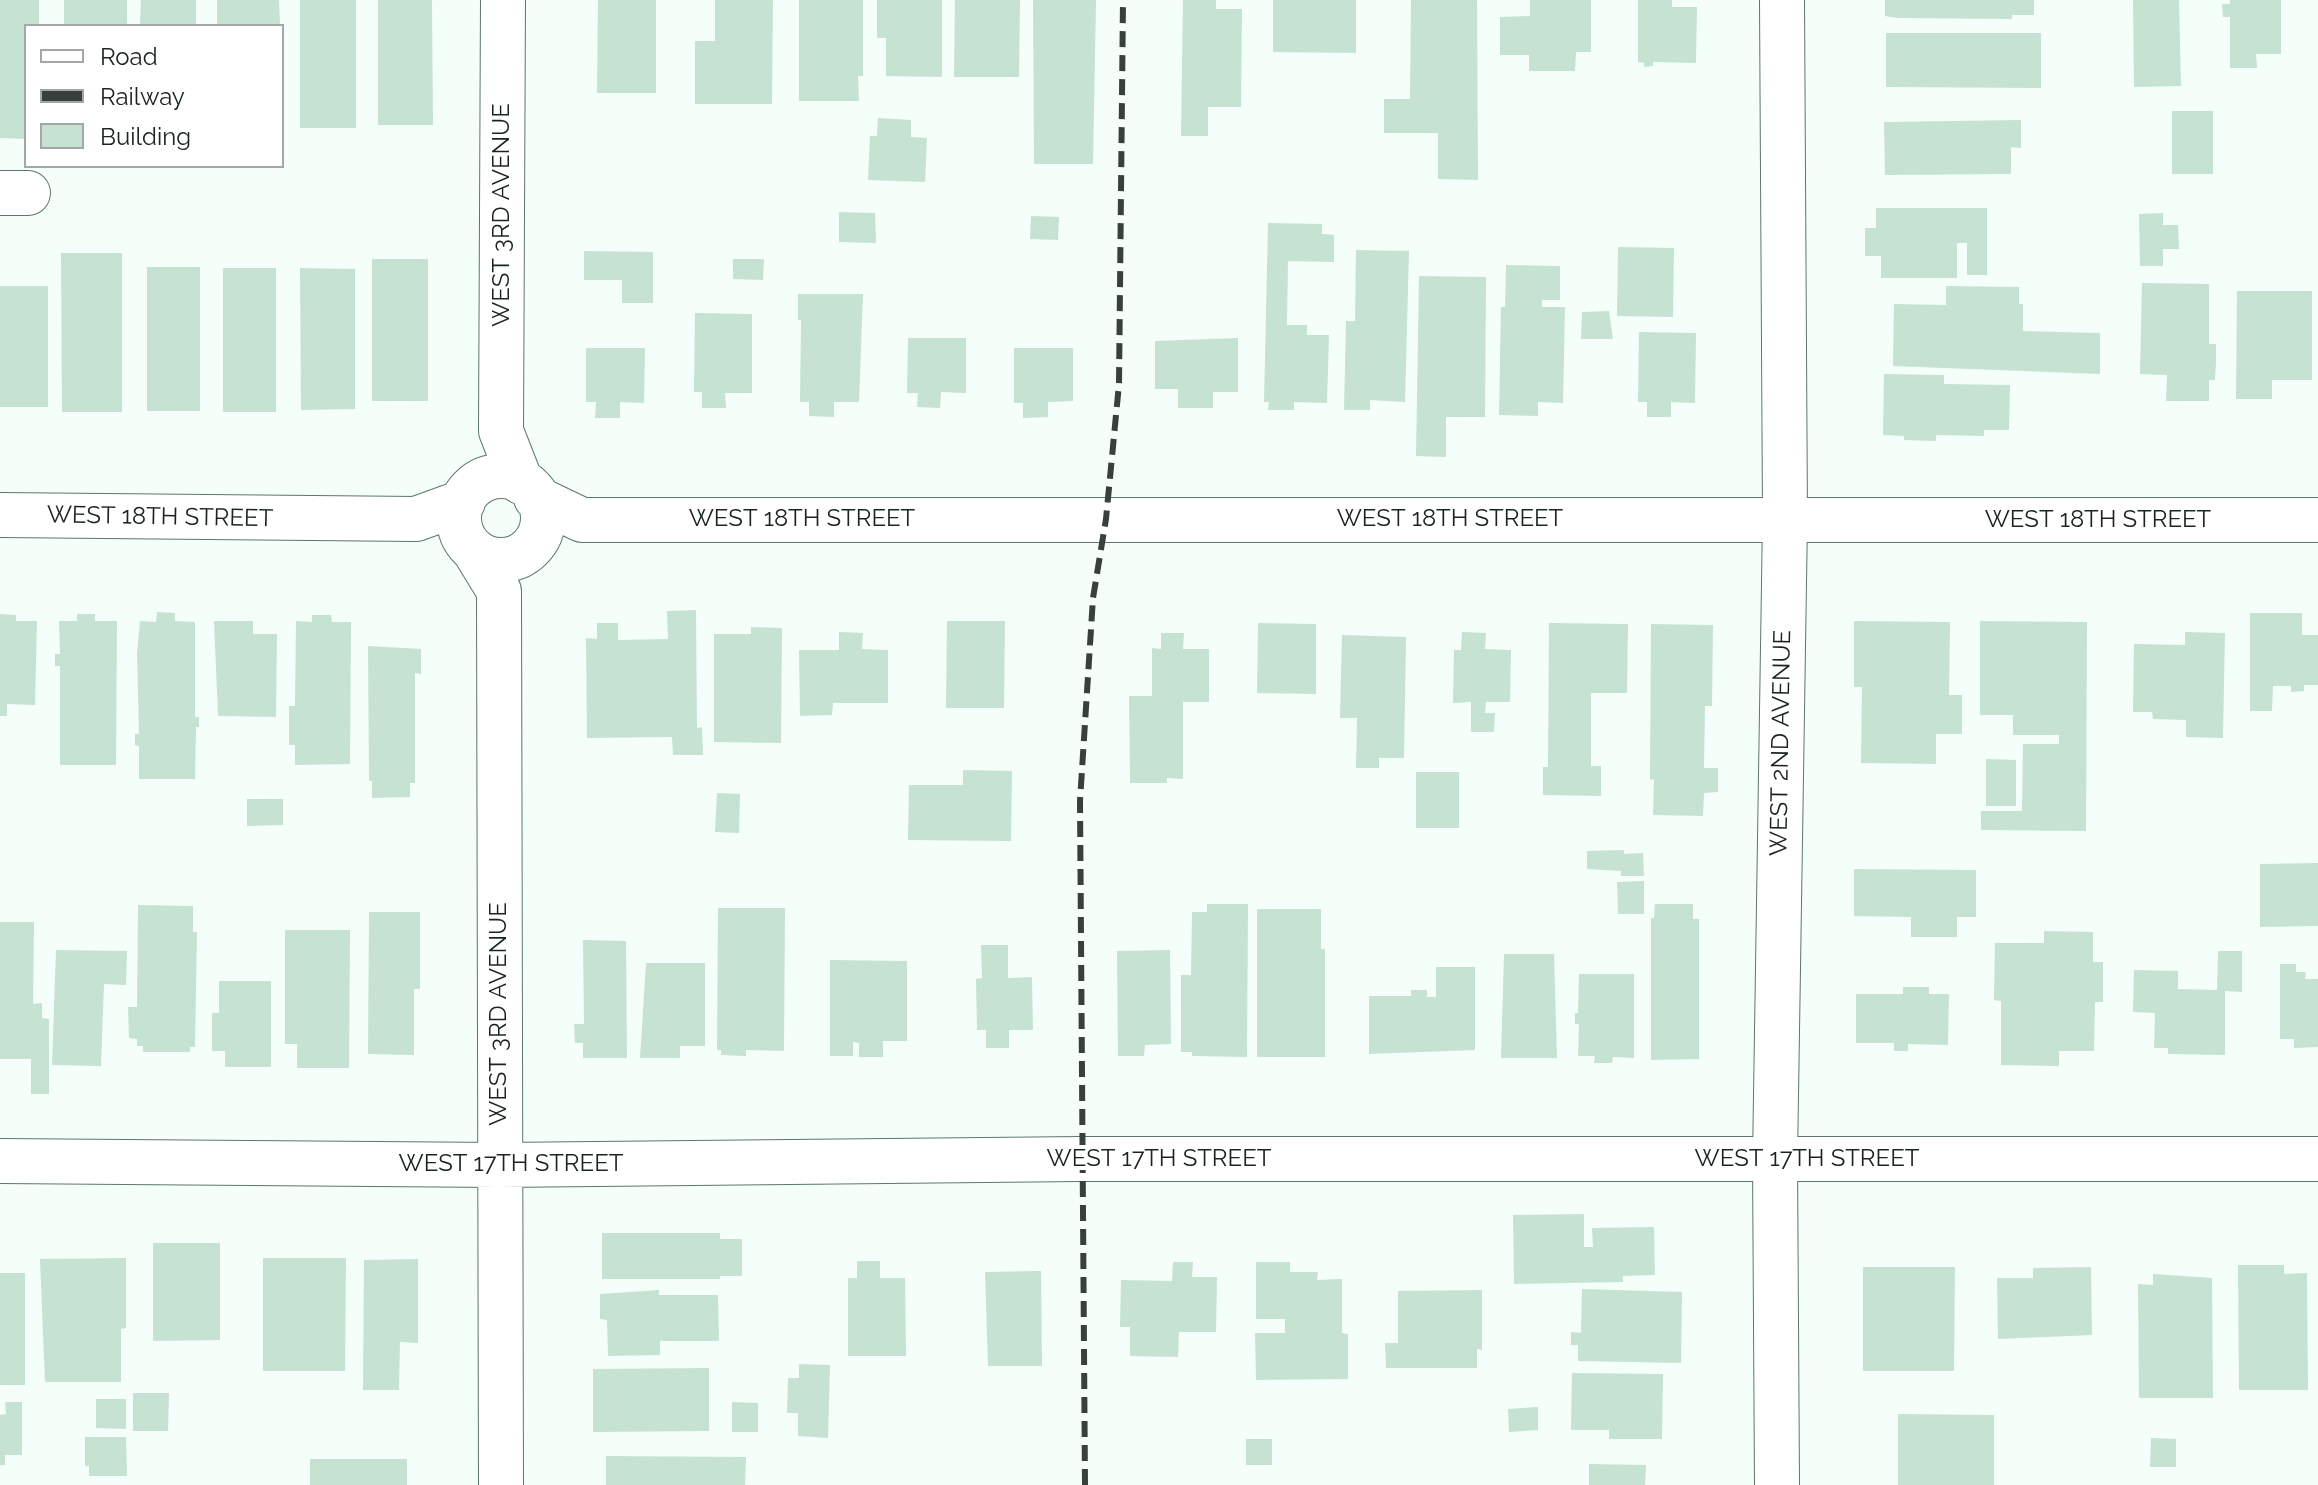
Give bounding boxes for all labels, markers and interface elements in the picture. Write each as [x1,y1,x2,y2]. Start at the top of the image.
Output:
legend [24,24,284,168]
text: Road [100,42,158,71]
text: Railway [100,82,185,111]
street label: WEST 3RD AVENUE [488,103,516,327]
text: Building [100,122,191,151]
street label: WEST 18TH STREET [47,501,273,533]
street label: WEST 18TH STREET [689,505,915,533]
street label: WEST 18TH STREET [1337,505,1563,533]
street label: WEST 18TH STREET [1985,506,2211,534]
street label: WEST 2ND AVENUE [1765,630,1797,856]
street label: WEST 3RD AVENUE [485,902,513,1126]
street label: WEST 17TH STREET [1047,1145,1271,1173]
street label: WEST 17TH STREET [1695,1145,1919,1173]
street label: WEST 17TH STREET [399,1150,623,1178]

